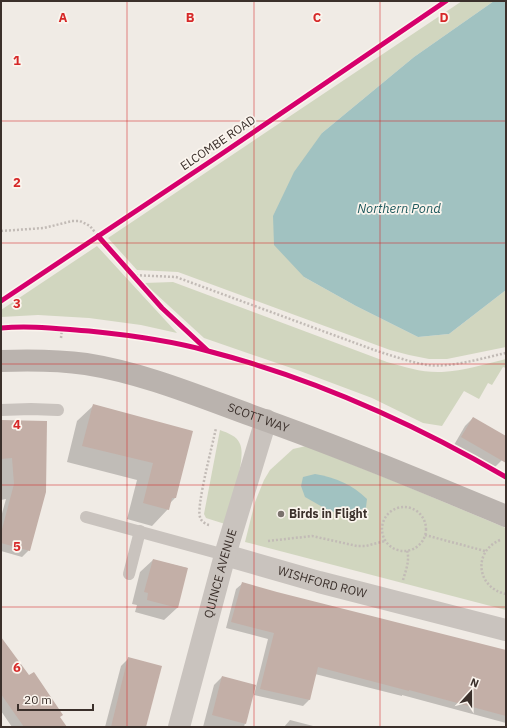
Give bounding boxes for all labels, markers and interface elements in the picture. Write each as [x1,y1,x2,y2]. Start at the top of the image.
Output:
text: A [59,9,68,26]
text: B [186,9,195,26]
text: C [313,9,322,26]
text: D [439,9,449,26]
text: 1 [13,52,21,69]
street label: ELCOMBE ROAD [177,112,258,173]
text: 2 [13,174,21,191]
water label: Northern Pond [357,200,441,217]
text: 3 [13,295,21,312]
street label: SCOTT WAY [226,399,291,435]
text: 4 [13,416,21,433]
place label: Birds in Flight [289,506,368,521]
marker: Birds in Flight [276,509,286,519]
street label: QUINCE AVENUE [200,527,240,620]
text: 5 [13,538,21,555]
street label: WISHFORD ROW [276,563,369,601]
text: 6 [13,659,21,676]
north arrow [451,672,491,712]
text: N [468,675,481,691]
scale bar [18,686,93,712]
text: 20 m [24,692,52,707]

